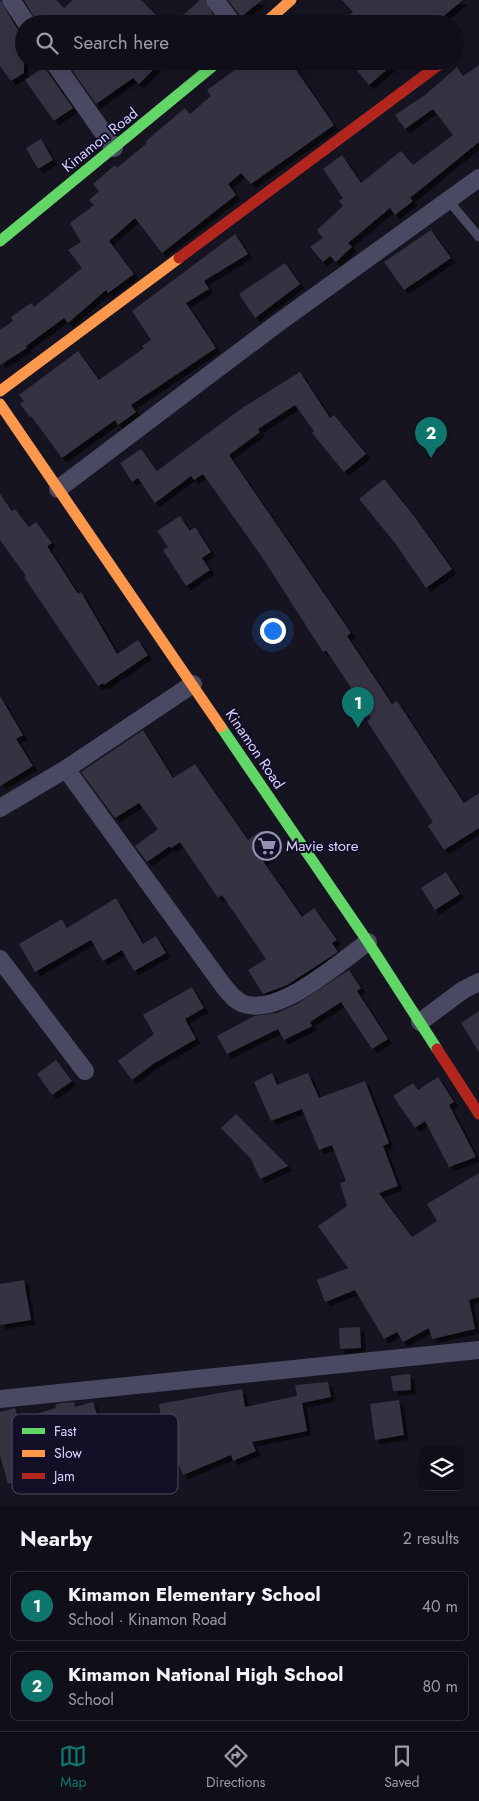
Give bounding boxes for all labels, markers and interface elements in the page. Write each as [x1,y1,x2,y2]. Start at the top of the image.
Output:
search box [15,15,464,70]
icon: search [33,29,61,57]
text: Search here [73,29,169,56]
street label: Kinamon Road [57,102,143,178]
pin: 2 [415,417,447,458]
your location [260,618,286,644]
pin: 1 [342,687,374,728]
street label: Kinamon Road [220,705,290,793]
supermarket icon: Mavie store [252,831,282,861]
place label: Mavie store [286,835,359,857]
legend [12,1414,178,1494]
text: Fast [54,1421,77,1441]
text: Slow [54,1443,82,1463]
map controls [419,1446,464,1491]
button: layers [419,1446,464,1491]
text: Jam [52,1466,75,1486]
text: Nearby [20,1524,92,1554]
text: 2 results [403,1527,459,1550]
text: Kimamon Elementary School [68,1581,321,1608]
text: 1 [33,1595,41,1618]
text: 40 m [422,1595,458,1618]
text: School · Kinamon Road [68,1608,227,1631]
text: Kimamon National High School [68,1661,343,1688]
text: 2 [32,1675,42,1698]
text: 80 m [422,1675,458,1698]
text: School [68,1688,114,1711]
tab: Map [59,1742,87,1792]
tab: Directions [206,1742,265,1792]
tab: Saved [384,1742,420,1792]

